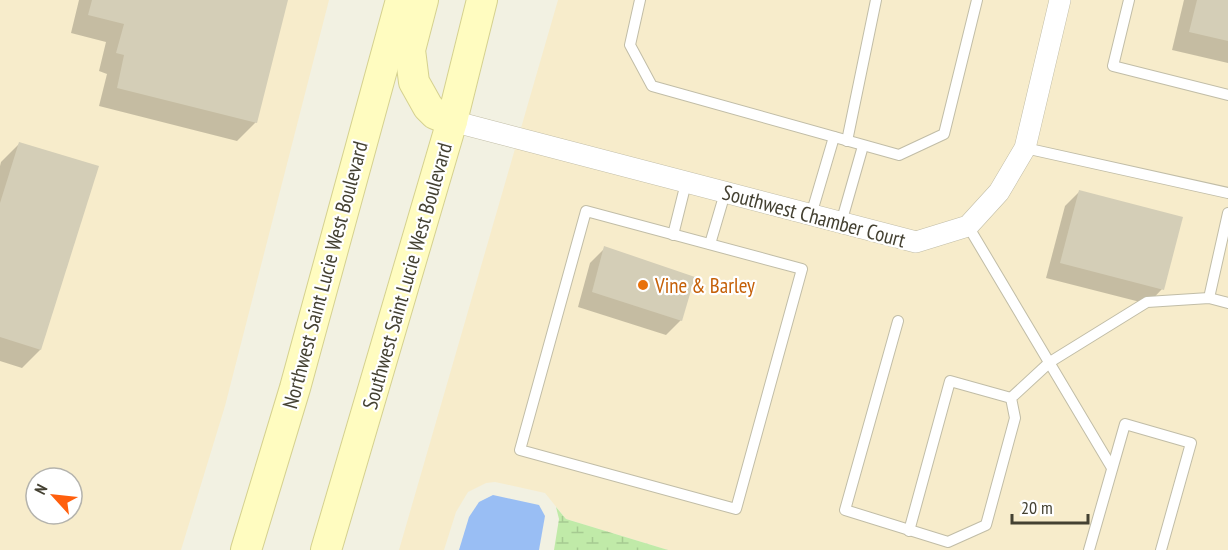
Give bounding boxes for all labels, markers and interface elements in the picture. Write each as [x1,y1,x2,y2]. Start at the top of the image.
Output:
street label: Northwest Saint Lucie West Boulevard [276,138,374,412]
street label: Southwest Saint Lucie West Boulevard [356,140,458,412]
street label: Southwest Chamber Court [719,179,909,253]
place label: Vine & Barley [654,272,755,299]
marker: Vine & Barley [636,278,650,292]
north arrow [24,466,84,526]
text: N [30,481,52,498]
scale bar [1012,487,1088,525]
text: 20 m [1021,496,1053,519]

